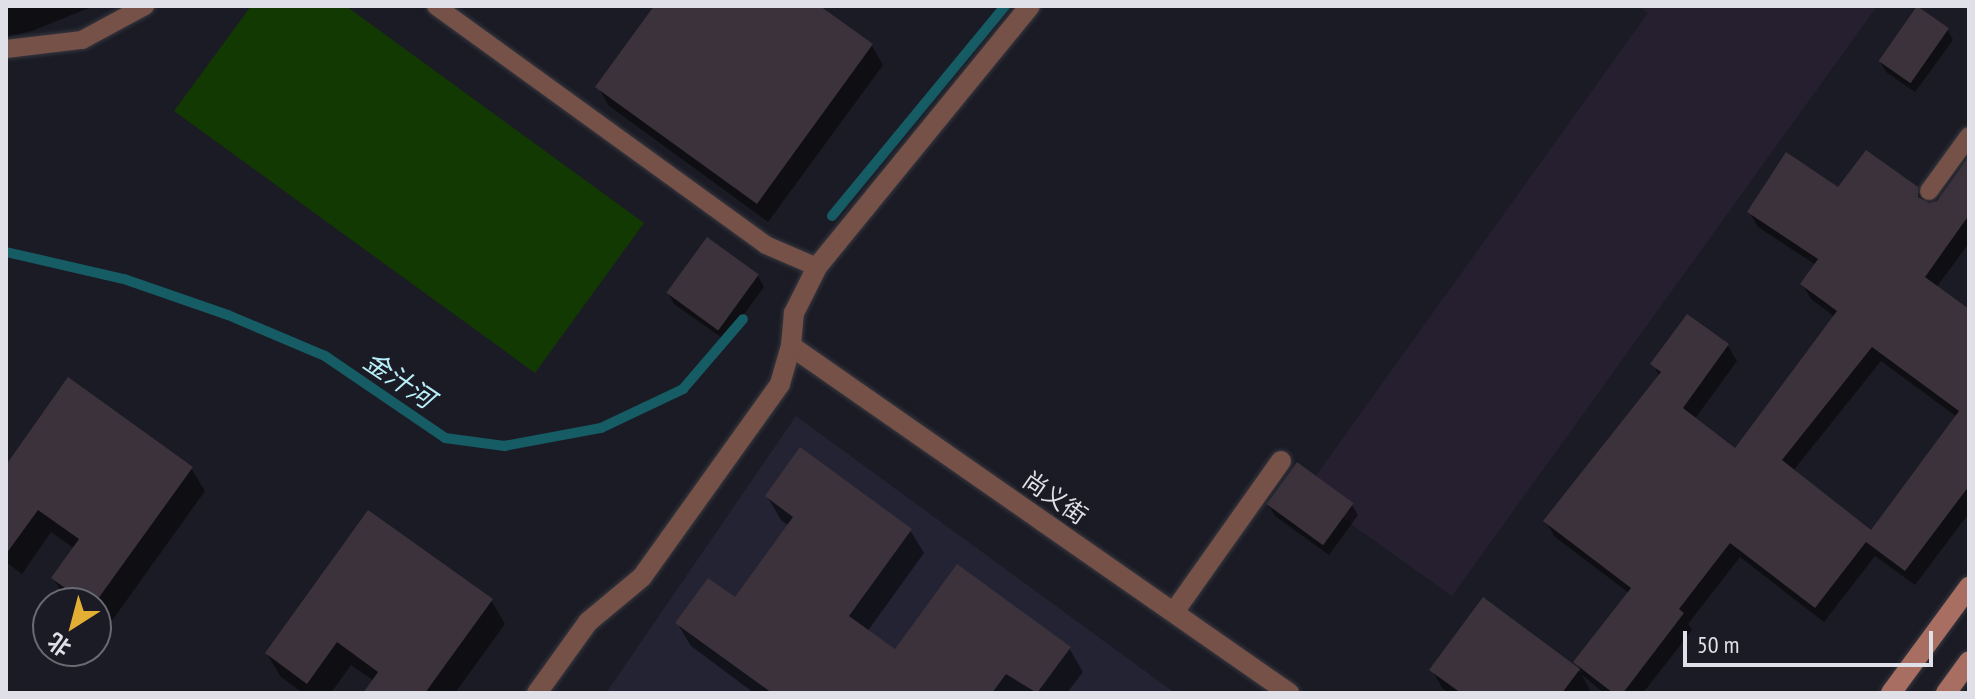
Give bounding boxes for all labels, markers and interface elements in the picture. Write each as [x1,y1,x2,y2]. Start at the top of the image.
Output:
water label: 金汁河 [358,345,440,415]
street label: 尚义街 [1017,466,1093,530]
north arrow [32,587,112,667]
scale bar [1687,615,1937,665]
text: 北 [42,627,76,663]
text: 50 m [1697,629,1739,660]

